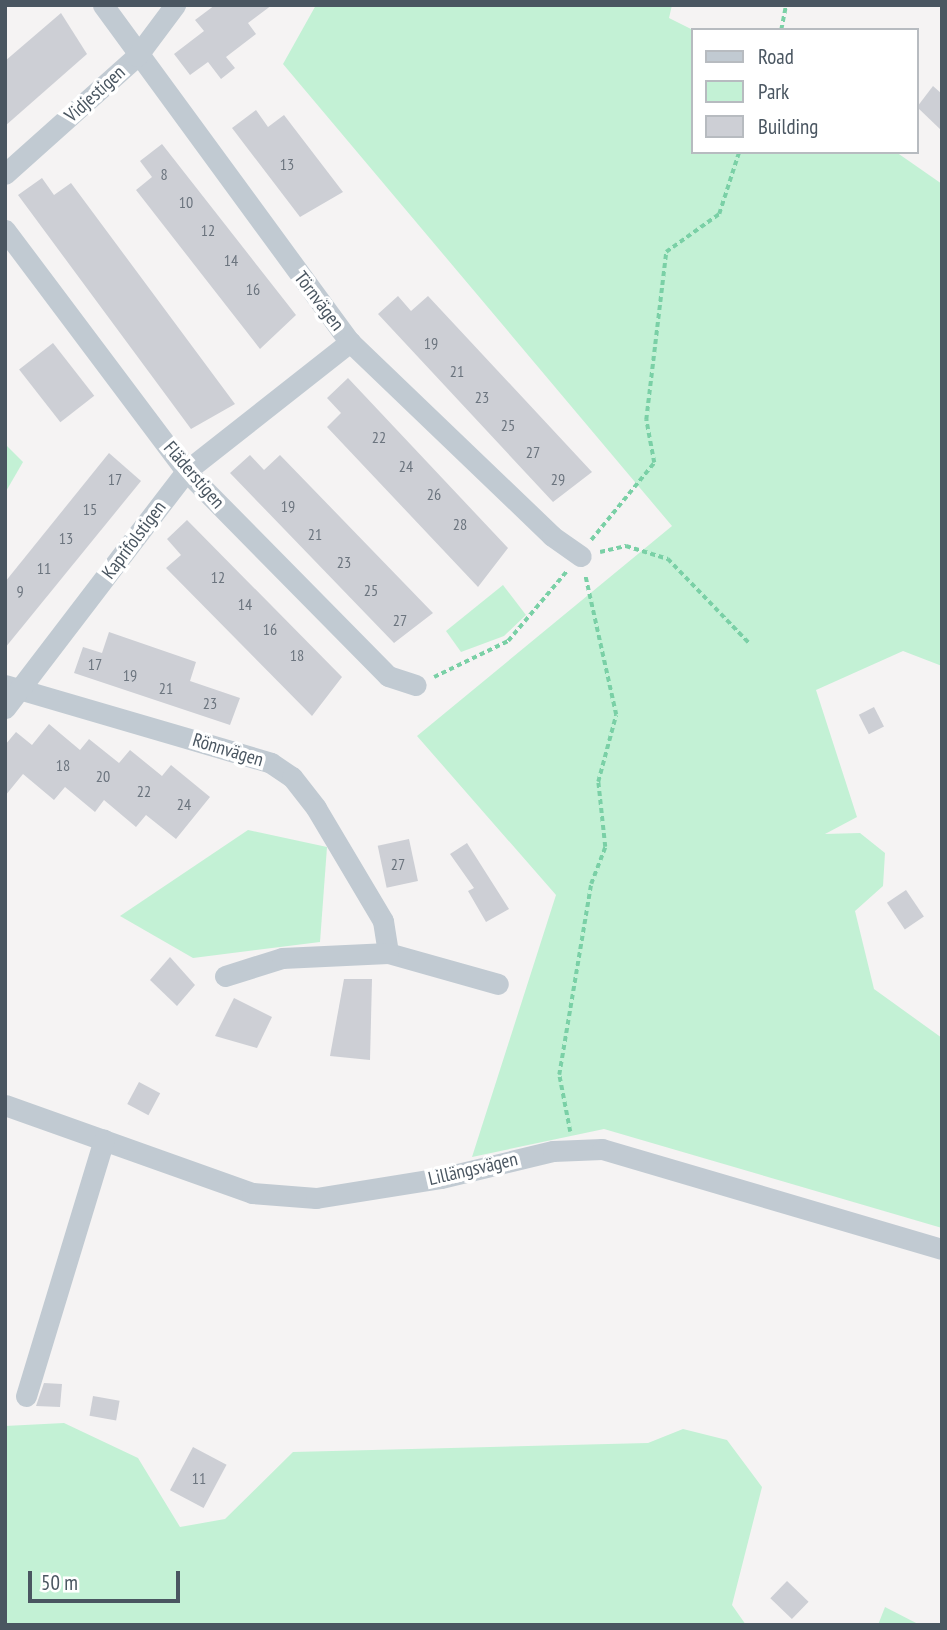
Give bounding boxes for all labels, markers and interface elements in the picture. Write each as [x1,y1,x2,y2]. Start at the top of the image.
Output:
legend [692,28,919,154]
text: Road [758,43,794,70]
street label: Vidjestigen [60,61,130,127]
text: Park [758,78,789,105]
text: Building [758,113,818,140]
house number: 13 [280,154,294,174]
house number: 8 [160,164,168,184]
house number: 10 [179,192,193,212]
house number: 12 [201,220,215,240]
house number: 14 [224,250,238,270]
street label: Törnvägen [289,267,349,335]
house number: 16 [246,279,260,299]
house number: 19 [424,333,438,353]
house number: 21 [450,361,464,381]
house number: 23 [475,387,489,407]
house number: 25 [501,415,515,435]
house number: 22 [372,427,386,447]
street label: Fläderstigen [159,437,229,513]
house number: 27 [526,442,540,462]
house number: 24 [399,456,413,476]
house number: 17 [108,469,122,489]
house number: 29 [551,469,565,489]
house number: 26 [427,484,441,504]
house number: 19 [281,496,295,516]
street label: Kaprifolstigen [97,497,171,583]
house number: 15 [83,499,97,519]
house number: 28 [453,514,467,534]
house number: 21 [308,524,322,544]
house number: 13 [59,528,73,548]
house number: 23 [337,552,351,572]
house number: 11 [37,558,51,578]
house number: 12 [211,567,225,587]
house number: 25 [364,580,378,600]
house number: 9 [16,581,24,601]
house number: 14 [238,594,252,614]
house number: 27 [393,610,407,630]
house number: 16 [263,619,277,639]
house number: 18 [290,645,304,665]
house number: 17 [88,654,102,674]
house number: 19 [123,665,137,685]
house number: 21 [159,678,173,698]
house number: 23 [203,693,217,713]
street label: Rönnvägen [190,728,266,772]
house number: 18 [56,755,70,775]
house number: 20 [96,766,110,786]
house number: 22 [137,781,151,801]
house number: 24 [177,794,191,814]
house number: 27 [391,854,405,874]
street label: Lillängsvägen [426,1148,520,1190]
house number: 11 [192,1468,206,1488]
scale bar [32,1556,184,1600]
text: 50 m [41,1569,78,1596]

